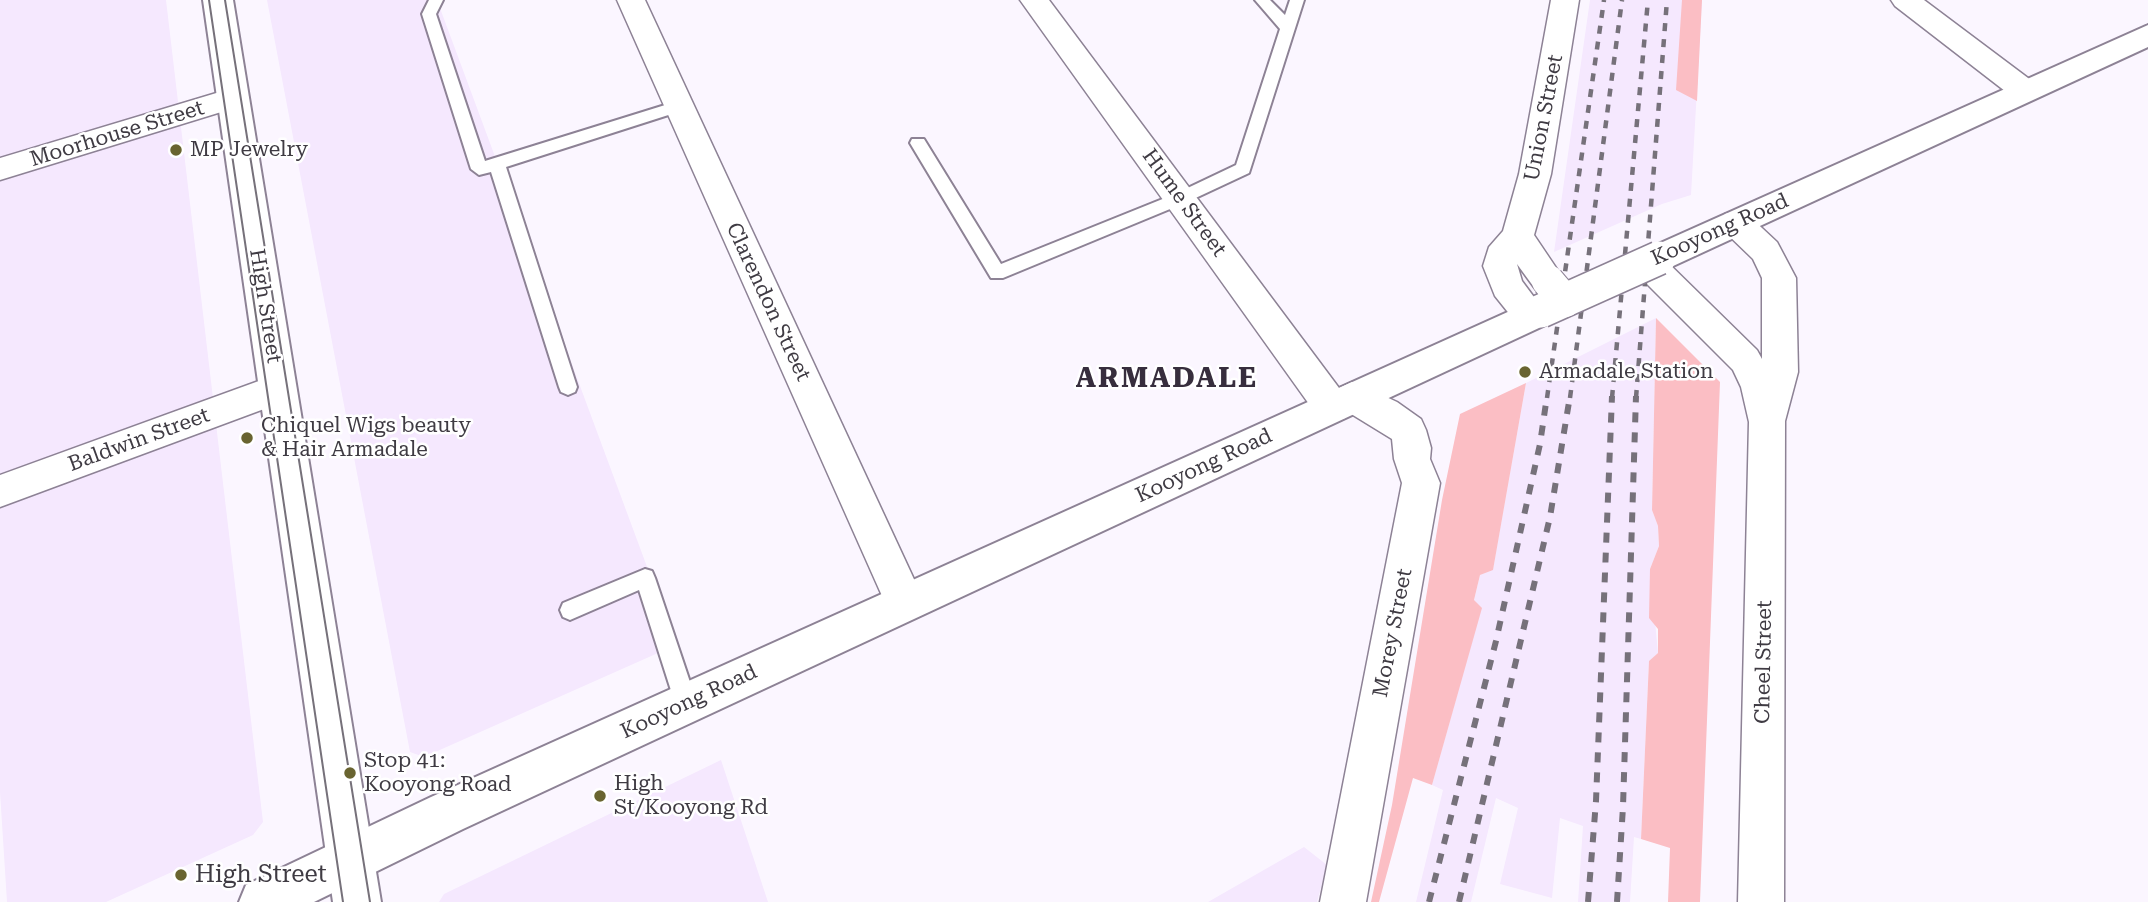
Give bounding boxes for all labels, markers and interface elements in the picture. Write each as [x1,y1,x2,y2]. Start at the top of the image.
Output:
street label: Union Street [1519,52,1569,184]
street label: Moorhouse Street [27,96,207,172]
place label: MP Jewelry [190,137,308,163]
marker: MP Jewelry [168,142,184,158]
street label: Hume Street [1137,144,1231,262]
street label: Kooyong Road [1647,188,1793,272]
street label: Clarendon Street [720,219,816,385]
street label: High Street [244,247,286,365]
place label: Armadale Station [1539,359,1714,385]
district label: ARMADALE [1077,362,1257,396]
marker: Armadale Station [1517,364,1533,380]
street label: Baldwin Street [65,403,213,477]
place label: Chiquel Wigs beauty & Hair Armadale [261,413,471,463]
street label: Kooyong Road [1132,423,1276,509]
marker: Chiquel Wigs beauty & Hair Armadale [239,430,255,446]
street label: Morey Street [1368,567,1418,699]
street label: Cheel Street [1750,600,1778,724]
street label: Kooyong Road [617,659,761,745]
place label: Stop 41: Kooyong Road [364,748,512,798]
marker: Stop 41: Kooyong Road [342,765,358,781]
place label: High St/Kooyong Rd [614,771,768,821]
marker: High St/Kooyong Rd [592,788,608,804]
place label: High Street [195,861,327,889]
marker: High Street [173,867,189,883]

